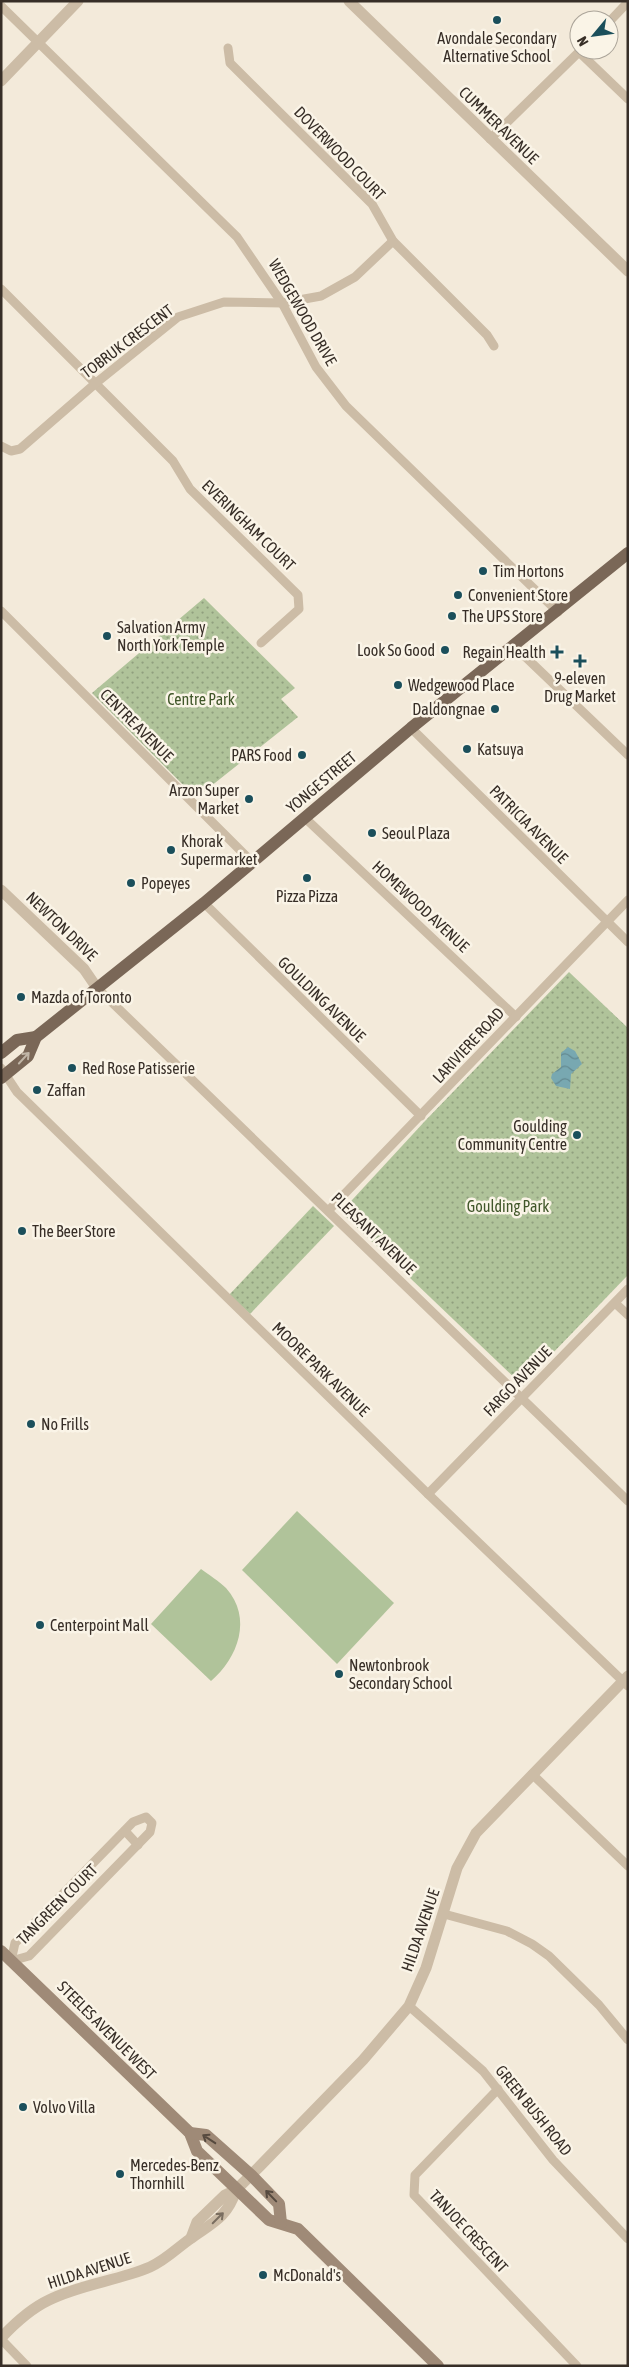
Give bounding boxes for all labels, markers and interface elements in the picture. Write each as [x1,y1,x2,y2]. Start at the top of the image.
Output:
north arrow [569,10,619,60]
marker: Avondale Secondary Alternative School [491,14,503,26]
place label: Avondale Secondary Alternative School [437,29,557,65]
text: N [574,34,592,49]
street label: CUMMER AVENUE [456,83,542,167]
street label: DOVERWOOD COURT [291,103,389,203]
street label: WEDGEWOOD DRIVE [265,256,341,368]
street label: TOBRUK CRESCENT [78,301,176,381]
street label: EVERINGHAM COURT [199,476,299,574]
place label: Tim Hortons [493,562,564,580]
marker: Tim Hortons [477,565,489,577]
place label: Convenient Store [468,586,568,604]
marker: Convenient Store [452,589,464,601]
place label: The UPS Store [462,607,543,625]
marker: The UPS Store [446,610,458,622]
place label: Salvation Army North York Temple [117,618,225,655]
marker: Salvation Army North York Temple [101,630,113,642]
place label: Look So Good [357,641,435,659]
place label: Regain Health [462,643,546,662]
marker: Look So Good [439,644,451,656]
marker: Regain Health [550,645,564,659]
marker: 9-eleven Drug Market [574,655,586,667]
place label: 9-eleven Drug Market [544,669,616,706]
place label: Wedgewood Place [408,676,514,695]
marker: Wedgewood Place [392,679,404,691]
street label: CENTRE AVENUE [97,685,177,765]
park label: Centre Park [167,690,235,708]
place label: Daldongnae [412,700,485,719]
marker: Daldongnae [489,703,501,715]
place label: Katsuya [477,740,524,759]
marker: Katsuya [461,743,473,755]
place label: PARS Food [231,746,292,764]
street label: YONGE STREET [283,748,359,816]
marker: PARS Food [296,749,308,761]
place label: Arzon Super Market [169,781,239,817]
street label: PATRICIA AVENUE [486,781,572,867]
marker: Arzon Super Market [243,793,255,805]
place label: Seoul Plaza [382,824,450,842]
marker: Seoul Plaza [366,827,378,839]
place label: Khorak Supermarket [181,832,258,869]
marker: Khorak Supermarket [165,844,177,856]
street label: HOMEWOOD AVENUE [369,857,473,955]
marker: Pizza Pizza [301,872,313,884]
place label: Popeyes [141,874,191,893]
marker: Popeyes [125,877,137,889]
place label: Pizza Pizza [276,887,338,905]
street label: NEWTON DRIVE [23,888,101,964]
street label: GOULDING AVENUE [275,953,370,1045]
place label: Mazda of Toronto [31,988,132,1006]
marker: Mazda of Toronto [15,991,27,1003]
street label: LARIVIERE ROAD [429,1004,507,1086]
one-way arrow [18,1052,30,1065]
place label: Red Rose Patisserie [82,1059,195,1077]
marker: Red Rose Patisserie [66,1062,78,1074]
place label: Zaffan [47,1081,86,1099]
marker: Zaffan [31,1084,43,1096]
place label: Goulding Community Centre [458,1117,567,1154]
marker: Goulding Community Centre [571,1129,583,1141]
street label: PLEASANT AVENUE [328,1188,420,1278]
park label: Goulding Park [467,1197,549,1216]
place label: The Beer Store [32,1222,116,1240]
marker: The Beer Store [16,1225,28,1237]
street label: MOORE PARK AVENUE [269,1318,373,1420]
street label: FARGO AVENUE [479,1342,555,1420]
place label: No Frills [41,1415,89,1433]
marker: No Frills [25,1418,37,1430]
place label: Centerpoint Mall [50,1616,149,1635]
marker: Centerpoint Mall [34,1619,46,1631]
place label: Newtonbrook Secondary School [349,1656,453,1693]
marker: Newtonbrook Secondary School [333,1668,345,1680]
street label: TANGREEN COURT [13,1860,101,1948]
street label: HILDA AVENUE [397,1886,443,1974]
street label: STEELES AVENUE WEST [54,1977,160,2083]
street label: GREEN BUSH ROAD [492,2061,576,2159]
place label: Volvo Villa [33,2098,96,2116]
marker: Volvo Villa [17,2101,29,2113]
one-way arrow [202,2134,216,2144]
place label: Mercedes-Benz Thornhill [130,2156,219,2192]
marker: Mercedes-Benz Thornhill [114,2168,126,2180]
street label: TANJOE CRESCENT [426,2186,512,2276]
one-way arrow [265,2190,277,2203]
one-way arrow [212,2212,224,2225]
street label: HILDA AVENUE [45,2248,133,2292]
place label: McDonald's [273,2266,342,2284]
marker: McDonald's [257,2269,269,2281]

